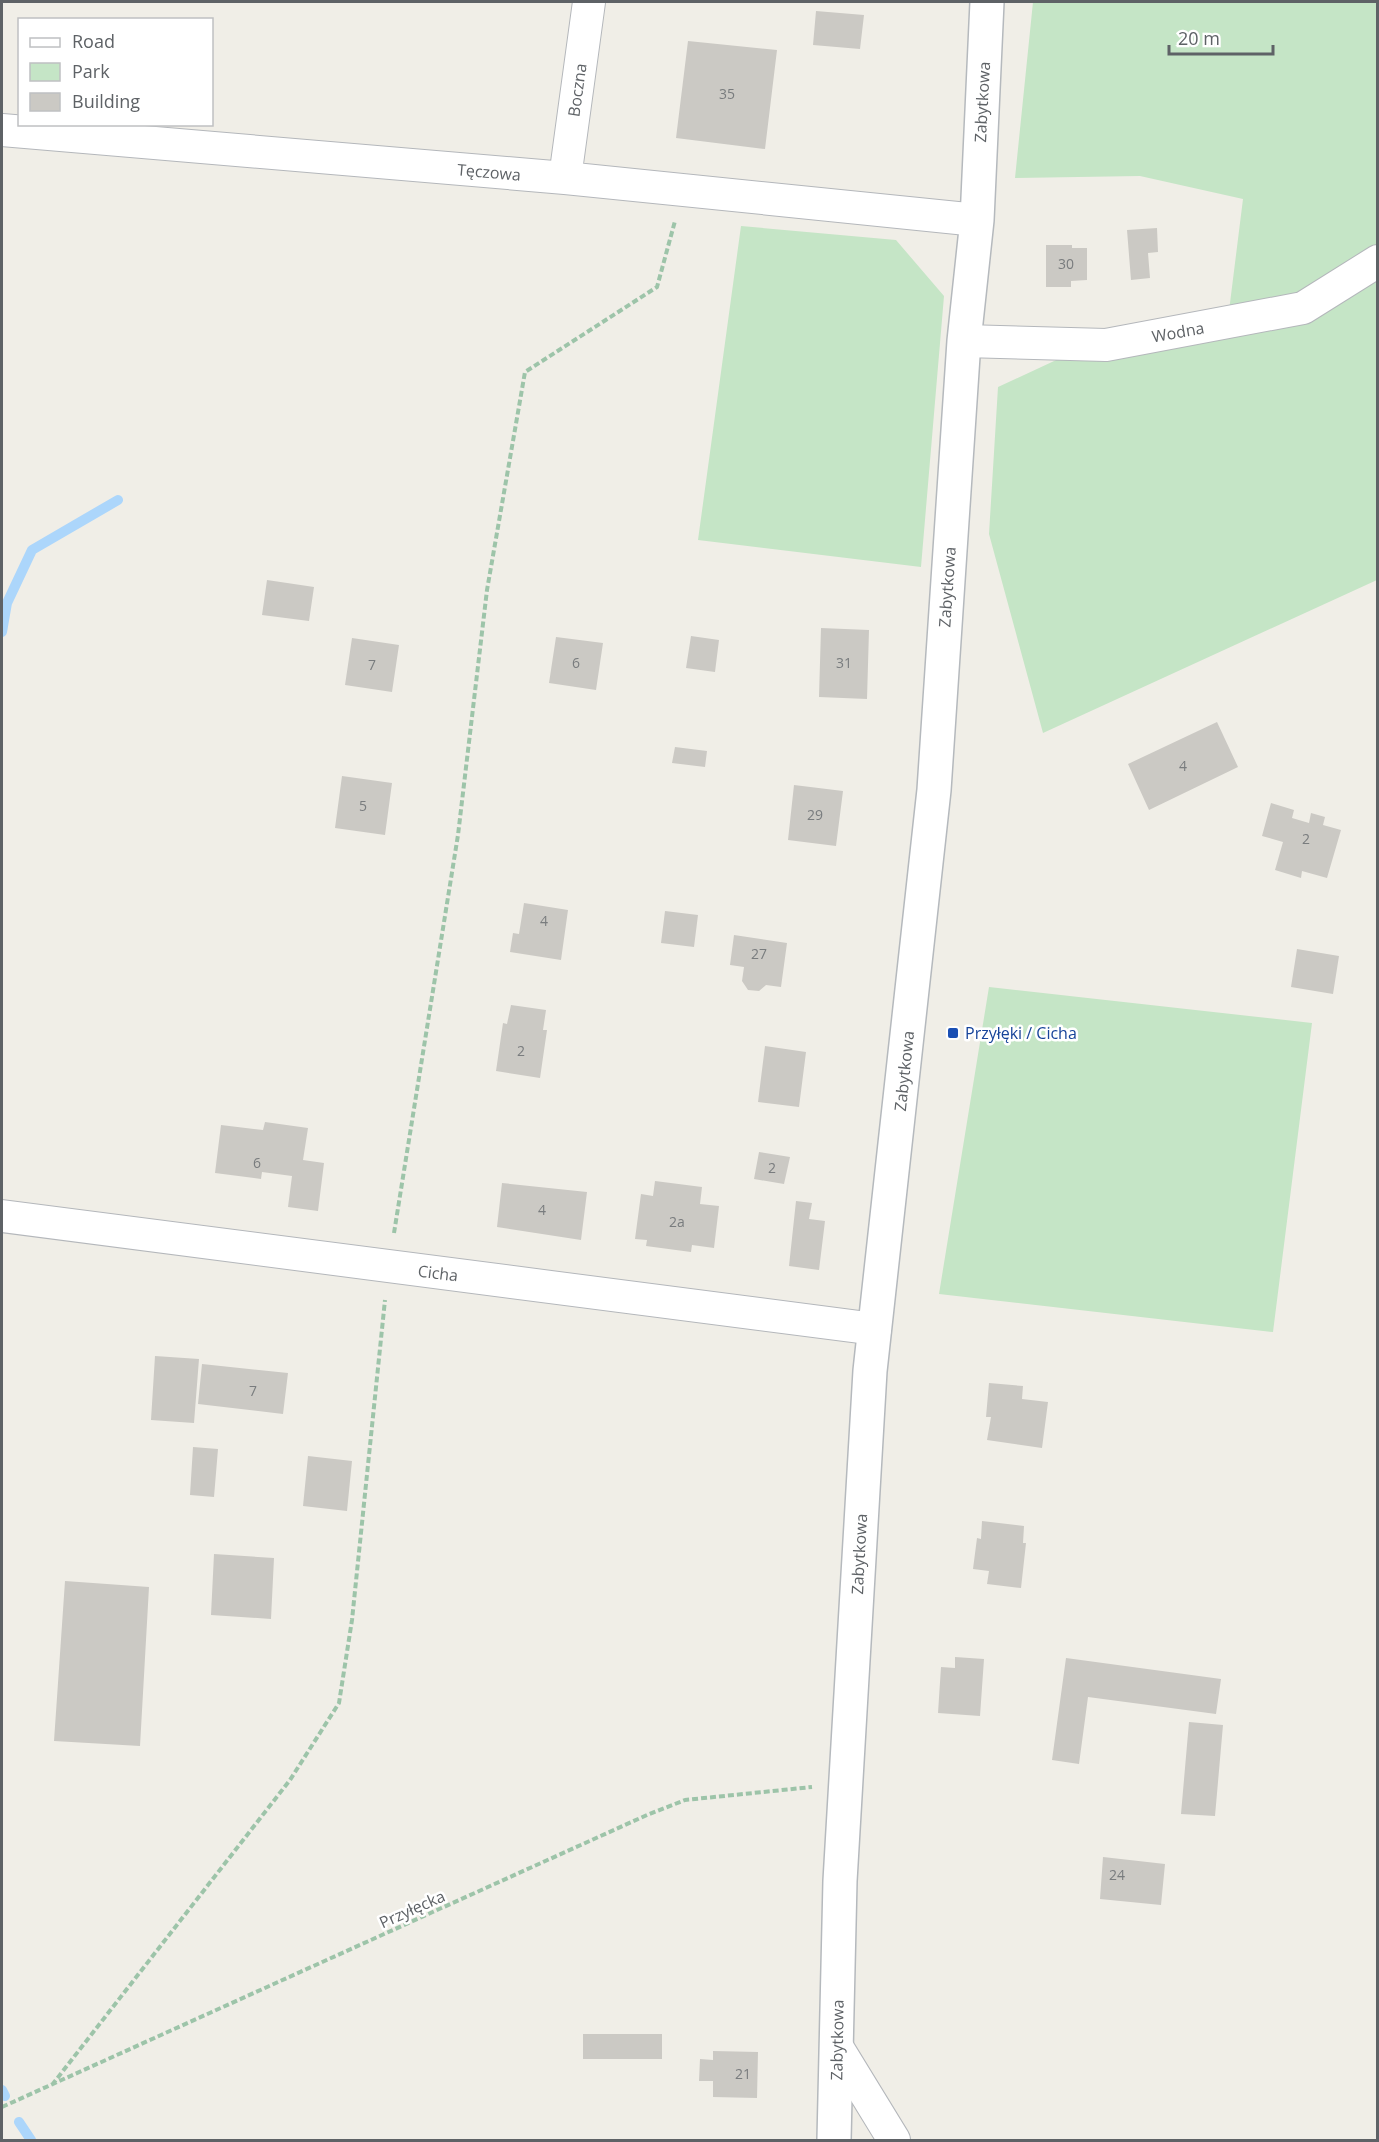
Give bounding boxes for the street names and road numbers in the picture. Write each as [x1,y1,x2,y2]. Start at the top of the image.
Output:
street label: Zabytkowa [969,61,995,143]
street label: Boczna [562,62,592,118]
street label: Tęczowa [456,158,522,186]
street label: Wodna [1150,317,1206,347]
street label: Zabytkowa [933,546,961,628]
street label: Zabytkowa [889,1030,919,1112]
street label: Cicha [417,1260,459,1286]
street label: Zabytkowa [846,1513,872,1595]
street label: Przyłęcka [376,1885,448,1933]
street label: Zabytkowa [825,1999,849,2081]

